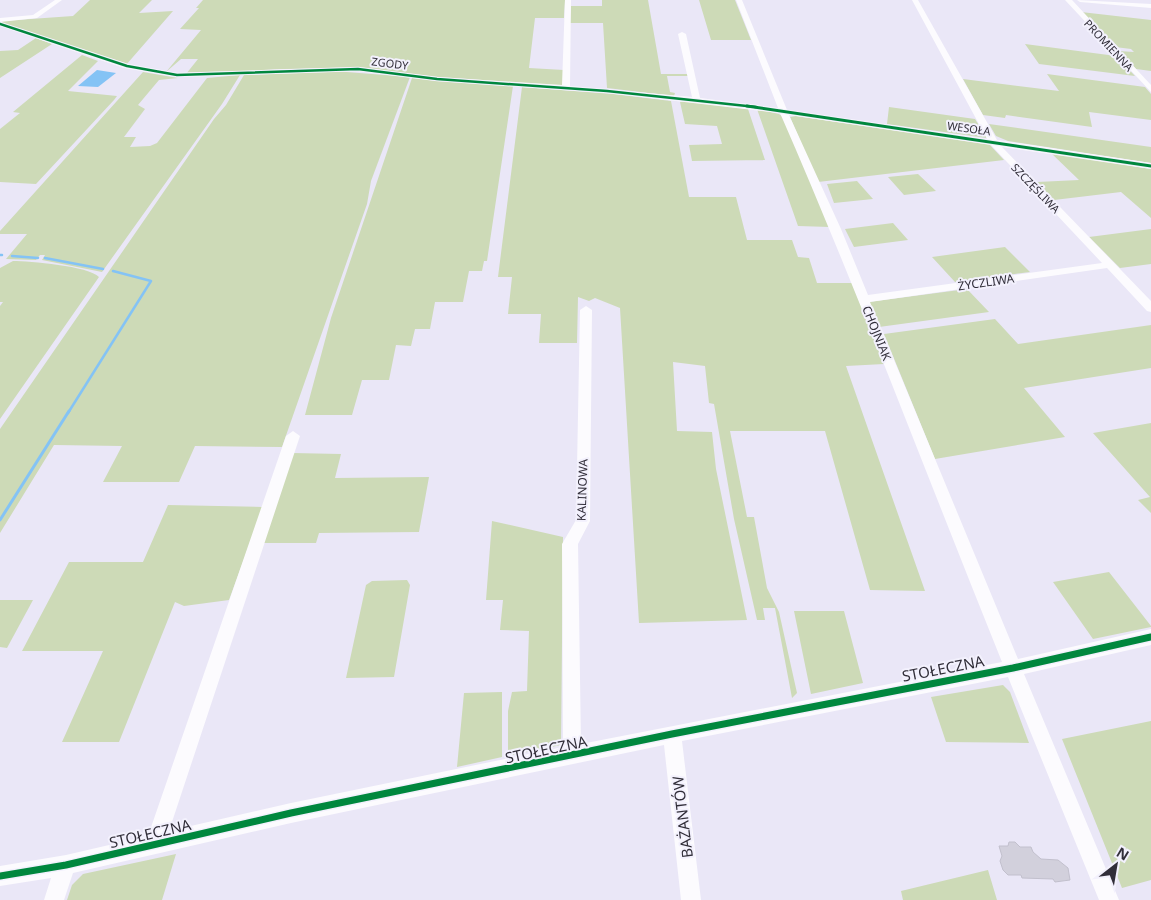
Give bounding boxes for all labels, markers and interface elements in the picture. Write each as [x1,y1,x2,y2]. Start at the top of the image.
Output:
street label: PROMIENNA [1081,16,1138,75]
street label: ZGODY [371,53,410,73]
street label: WESOŁA [946,118,993,139]
street label: SZCZĘŚLIWA [1008,160,1064,217]
street label: ŻYCZLIWA [957,270,1016,294]
street label: CHOJNIAK [858,303,896,363]
street label: KALINOWA [572,458,592,521]
street label: STOŁECZNA [900,650,986,686]
street label: STOŁECZNA [503,730,589,767]
street label: BAŻANTÓW [667,775,697,859]
street label: STOŁECZNA [107,814,193,852]
north arrow [1091,840,1141,890]
text: N [1113,842,1133,865]

